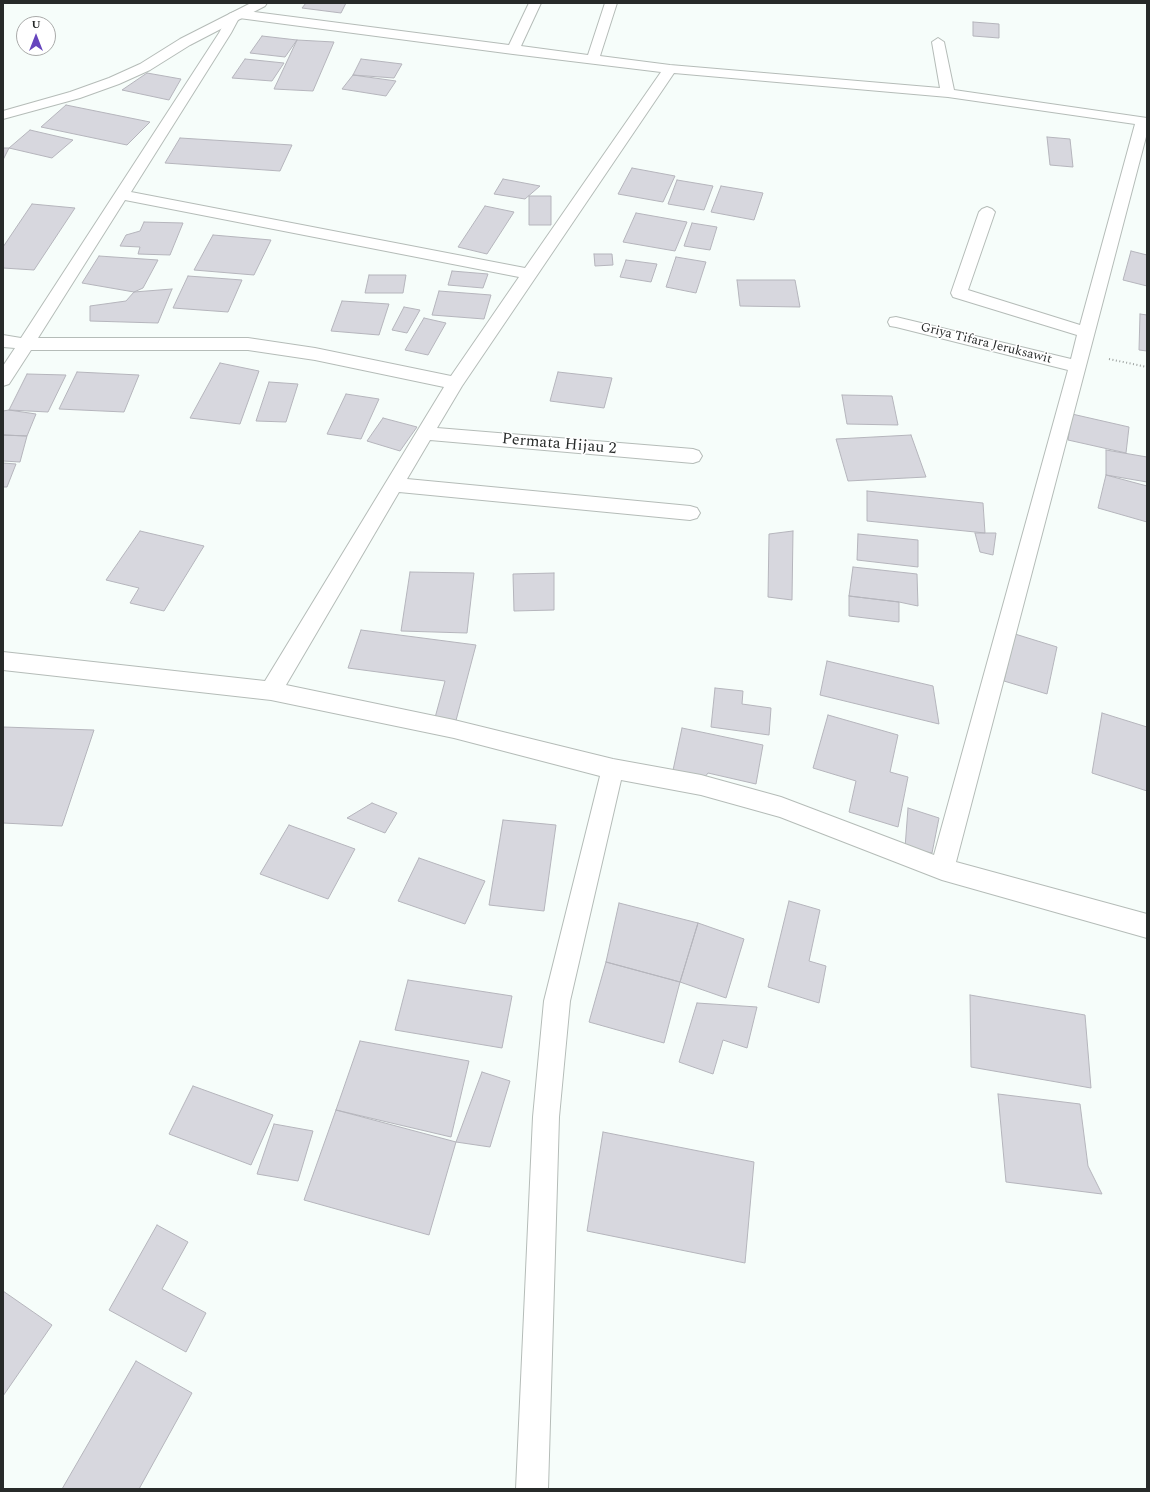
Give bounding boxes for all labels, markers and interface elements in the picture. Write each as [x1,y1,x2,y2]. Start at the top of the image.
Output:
north arrow [16,16,56,56]
text: U [31,16,41,33]
street label: Griya Tifara Jeruksawit [919,320,1053,368]
street label: Permata Hijau 2 [501,430,617,460]

